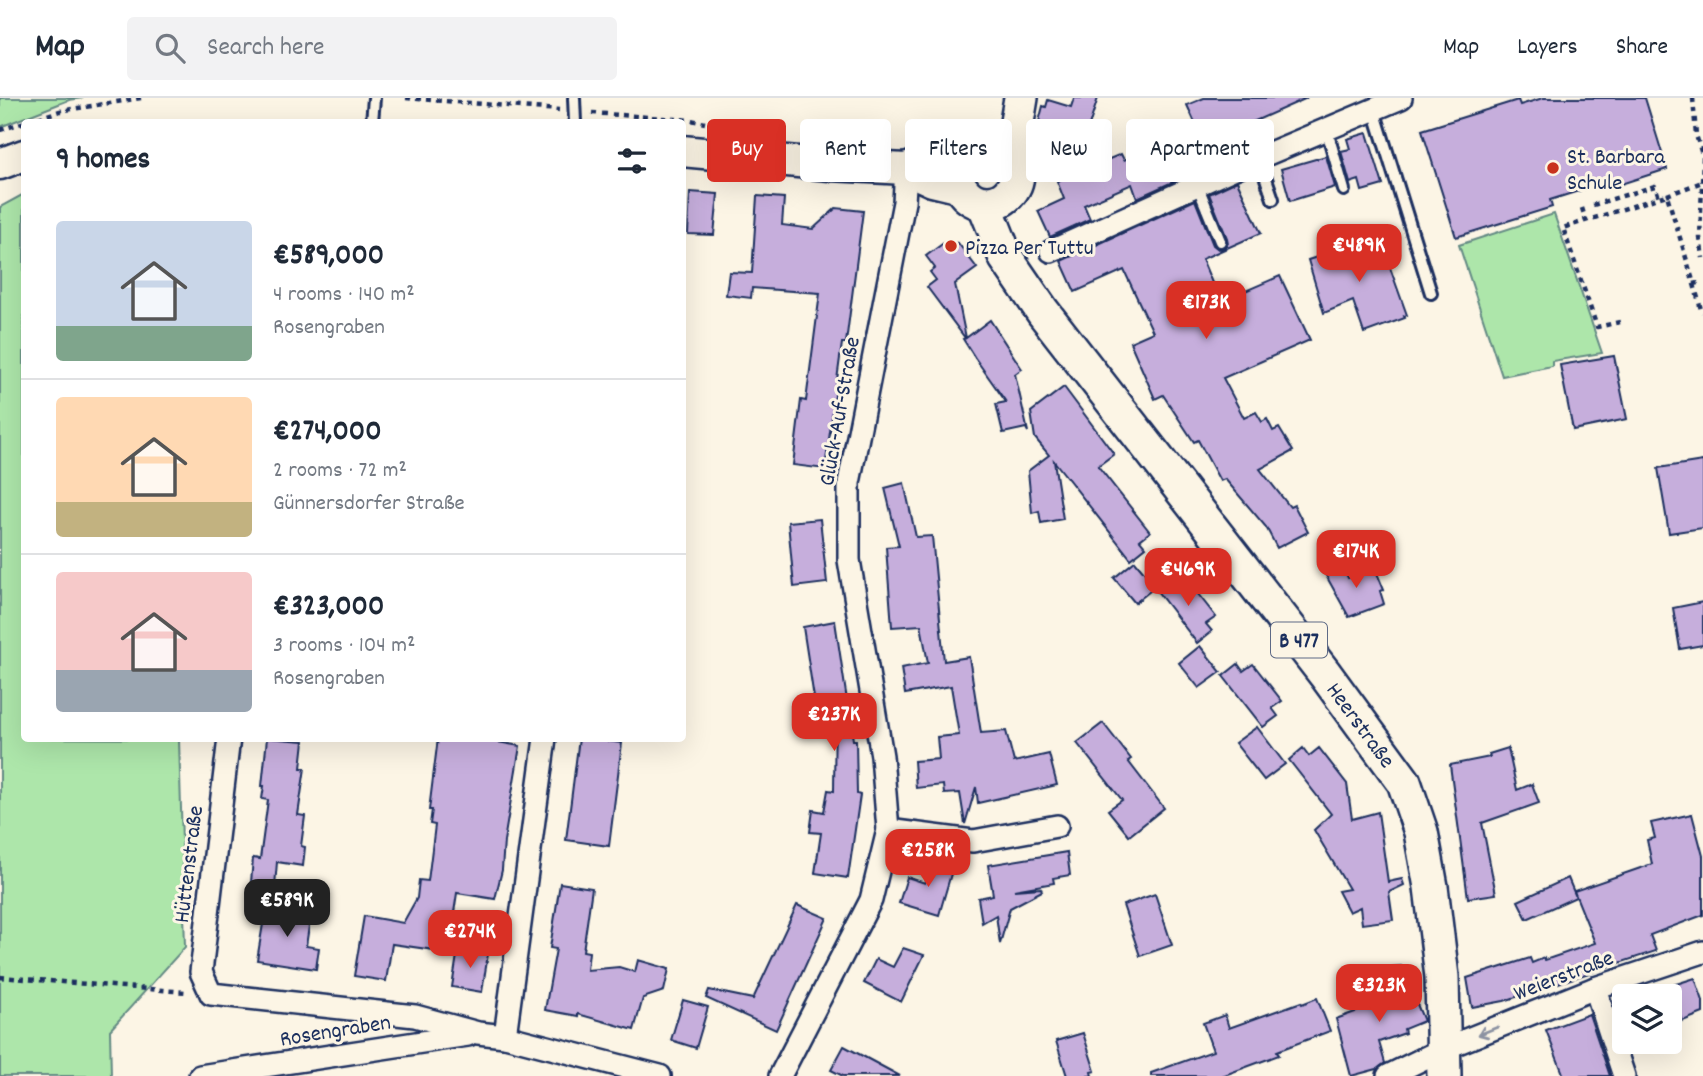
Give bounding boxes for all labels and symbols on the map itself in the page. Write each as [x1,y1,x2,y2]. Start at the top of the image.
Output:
place label: St. Barbara Schule [1567,142,1666,201]
marker: St. Barbara Schule [1545,160,1561,176]
pin: €489K [1310,225,1408,284]
place label: Pizza Per Tuttu [965,233,1094,266]
marker: Pizza Per Tuttu [943,238,959,254]
pin: €173K [1157,282,1255,341]
street label: Glück-Auf-Straße [812,334,871,489]
pin: €174K [1307,531,1405,590]
pin: €469K [1139,548,1237,608]
road number: B 477 [1271,622,1327,658]
street label: Heerstraße [1316,677,1402,776]
pin: €237K [785,694,883,753]
street label: Hüttenstraße [167,804,214,925]
pin: €258K [879,830,977,889]
pin: €589K [238,880,336,939]
pin: €274K [421,910,519,970]
street label: Weierstraße [1509,943,1619,1011]
pin: €323K [1330,964,1428,1024]
street label: Rosengraben [278,1007,393,1058]
one-way arrow [1477,1025,1499,1038]

